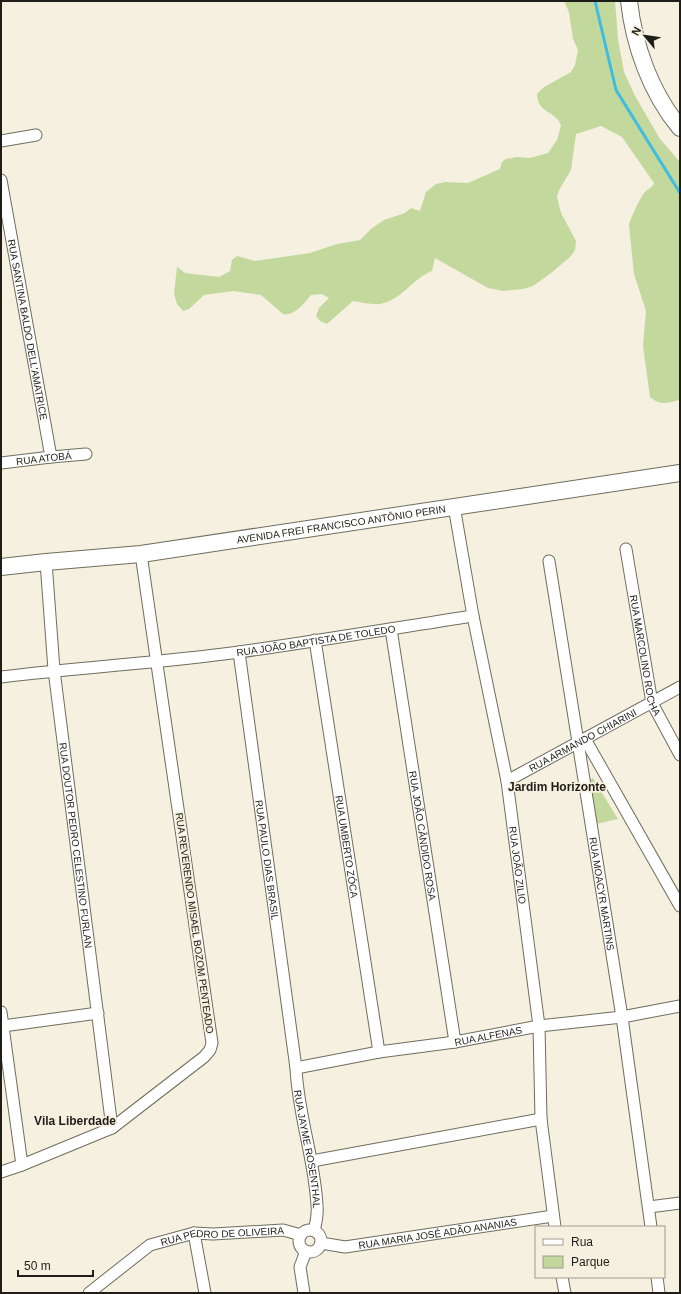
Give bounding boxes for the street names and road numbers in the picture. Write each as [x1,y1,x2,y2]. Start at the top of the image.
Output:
street label: RUA SANTINA BALDO DELL'AMATRICE [6,238,49,421]
street label: RUA ATOBÁ [15,449,72,467]
street label: AVENIDA FREI FRANCISCO ANTÔNIO PERIN [236,503,446,546]
street label: RUA MARCOLINO ROCHA [628,594,663,718]
street label: RUA JOÃO BAPTISTA DE TOLEDO [236,623,396,658]
street label: RUA ARMANDO CHIARINI [527,707,638,774]
street label: RUA DOUTOR PEDRO CELESTINO FURLAN [57,742,94,949]
street label: RUA JOÃO CÂNDIDO ROSA [407,770,438,901]
street label: RUA UMBERTO ZÓCA [333,795,360,899]
street label: RUA PAULO DIAS BRASIL [253,799,281,921]
street label: RUA REVERENDO MISAEL BOZOM PENTEADO [174,812,215,1034]
street label: RUA JOÃO ZILIO [507,826,528,905]
street label: RUA MOACYR MARTINS [587,836,616,952]
street label: RUA ALFENAS [454,1024,523,1048]
street label: RUA JAYME ROSENTHAL [292,1089,322,1209]
street label: RUA MARIA JOSÉ ADÃO ANANIAS [358,1216,518,1251]
street label: RUA PEDRO DE OLIVEIRA [159,1225,285,1248]

